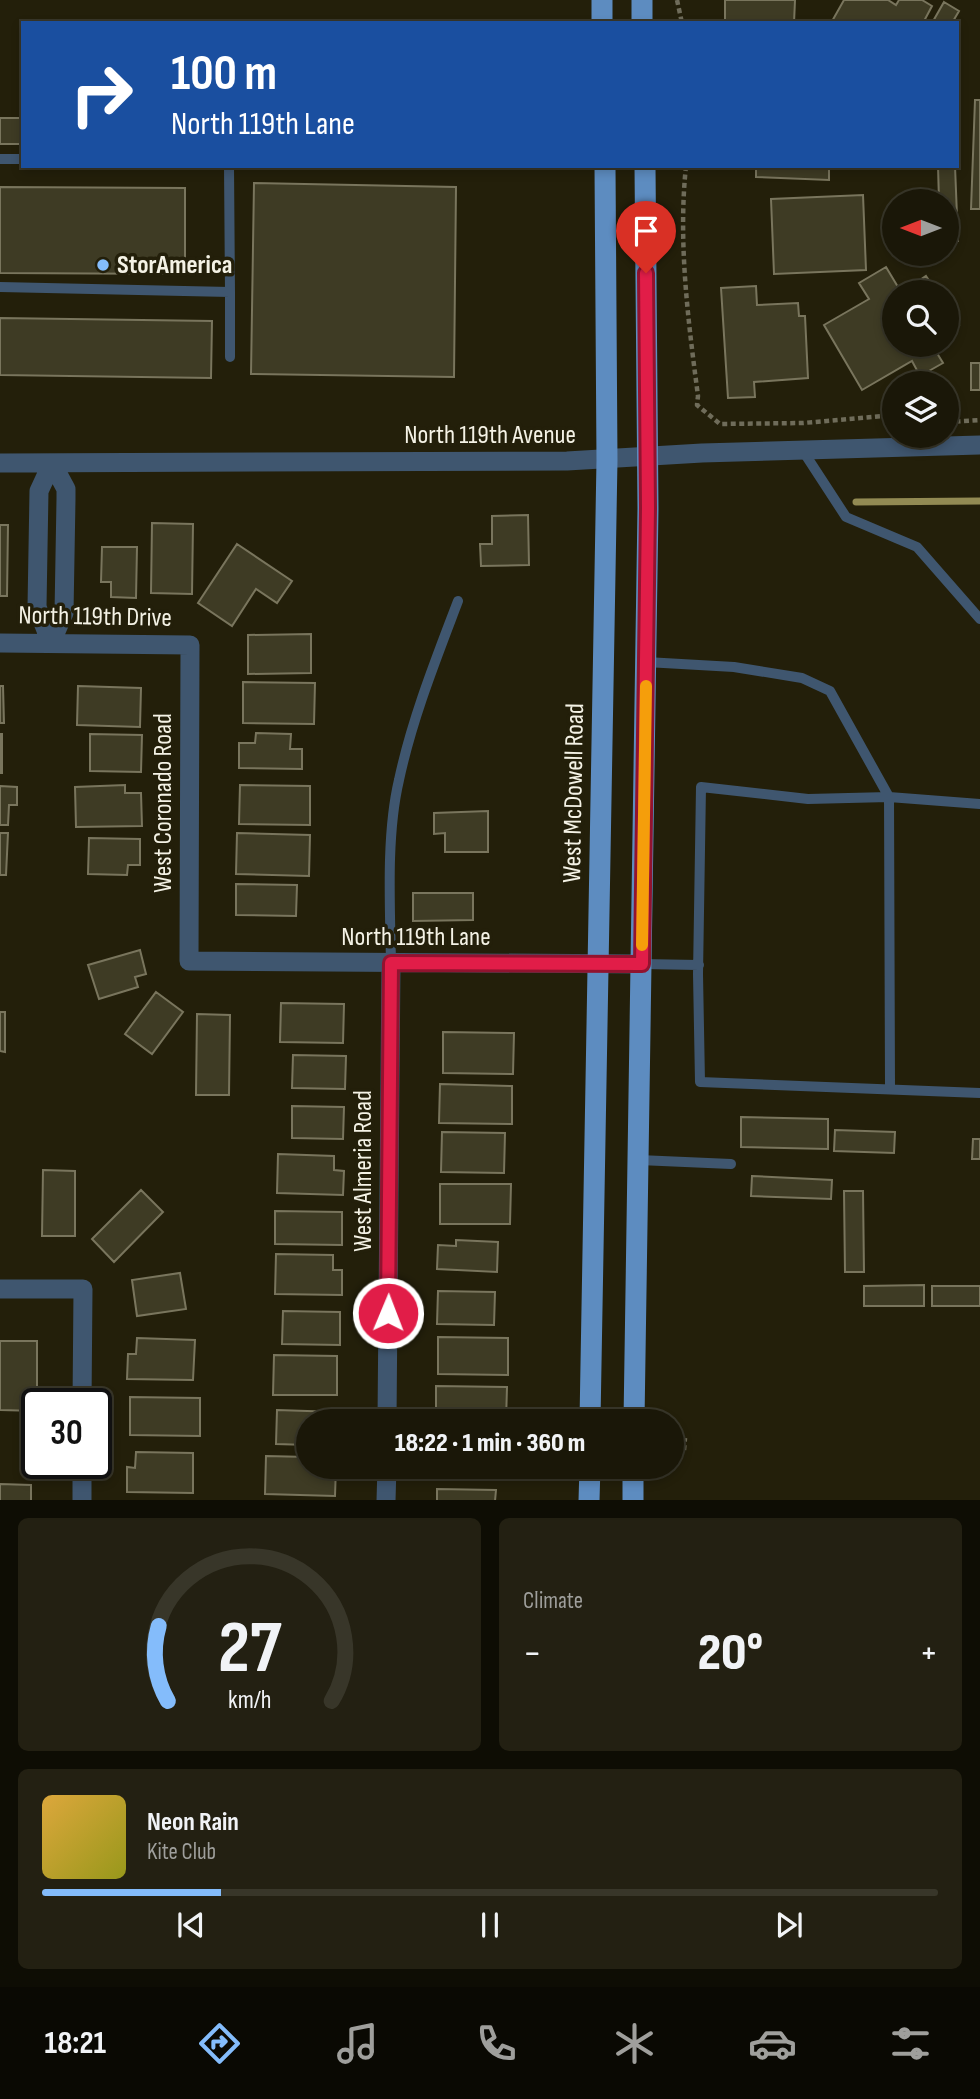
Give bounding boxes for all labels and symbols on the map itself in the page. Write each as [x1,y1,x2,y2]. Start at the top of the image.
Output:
north arrow [882,189,959,266]
pin [616,201,676,273]
place label: StorAmerica [117,250,232,281]
marker: StorAmerica [95,257,111,273]
street label: North 119th Avenue [404,420,576,451]
street label: North 119th Drive [18,600,172,634]
street label: West McDowell Road [557,703,591,883]
street label: West Coronado Road [148,713,179,893]
street label: North 119th Lane [341,922,491,953]
street label: West Almeria Road [348,1090,379,1252]
position arrow [351,1276,425,1350]
speed limit sign: 30 [21,1388,112,1479]

